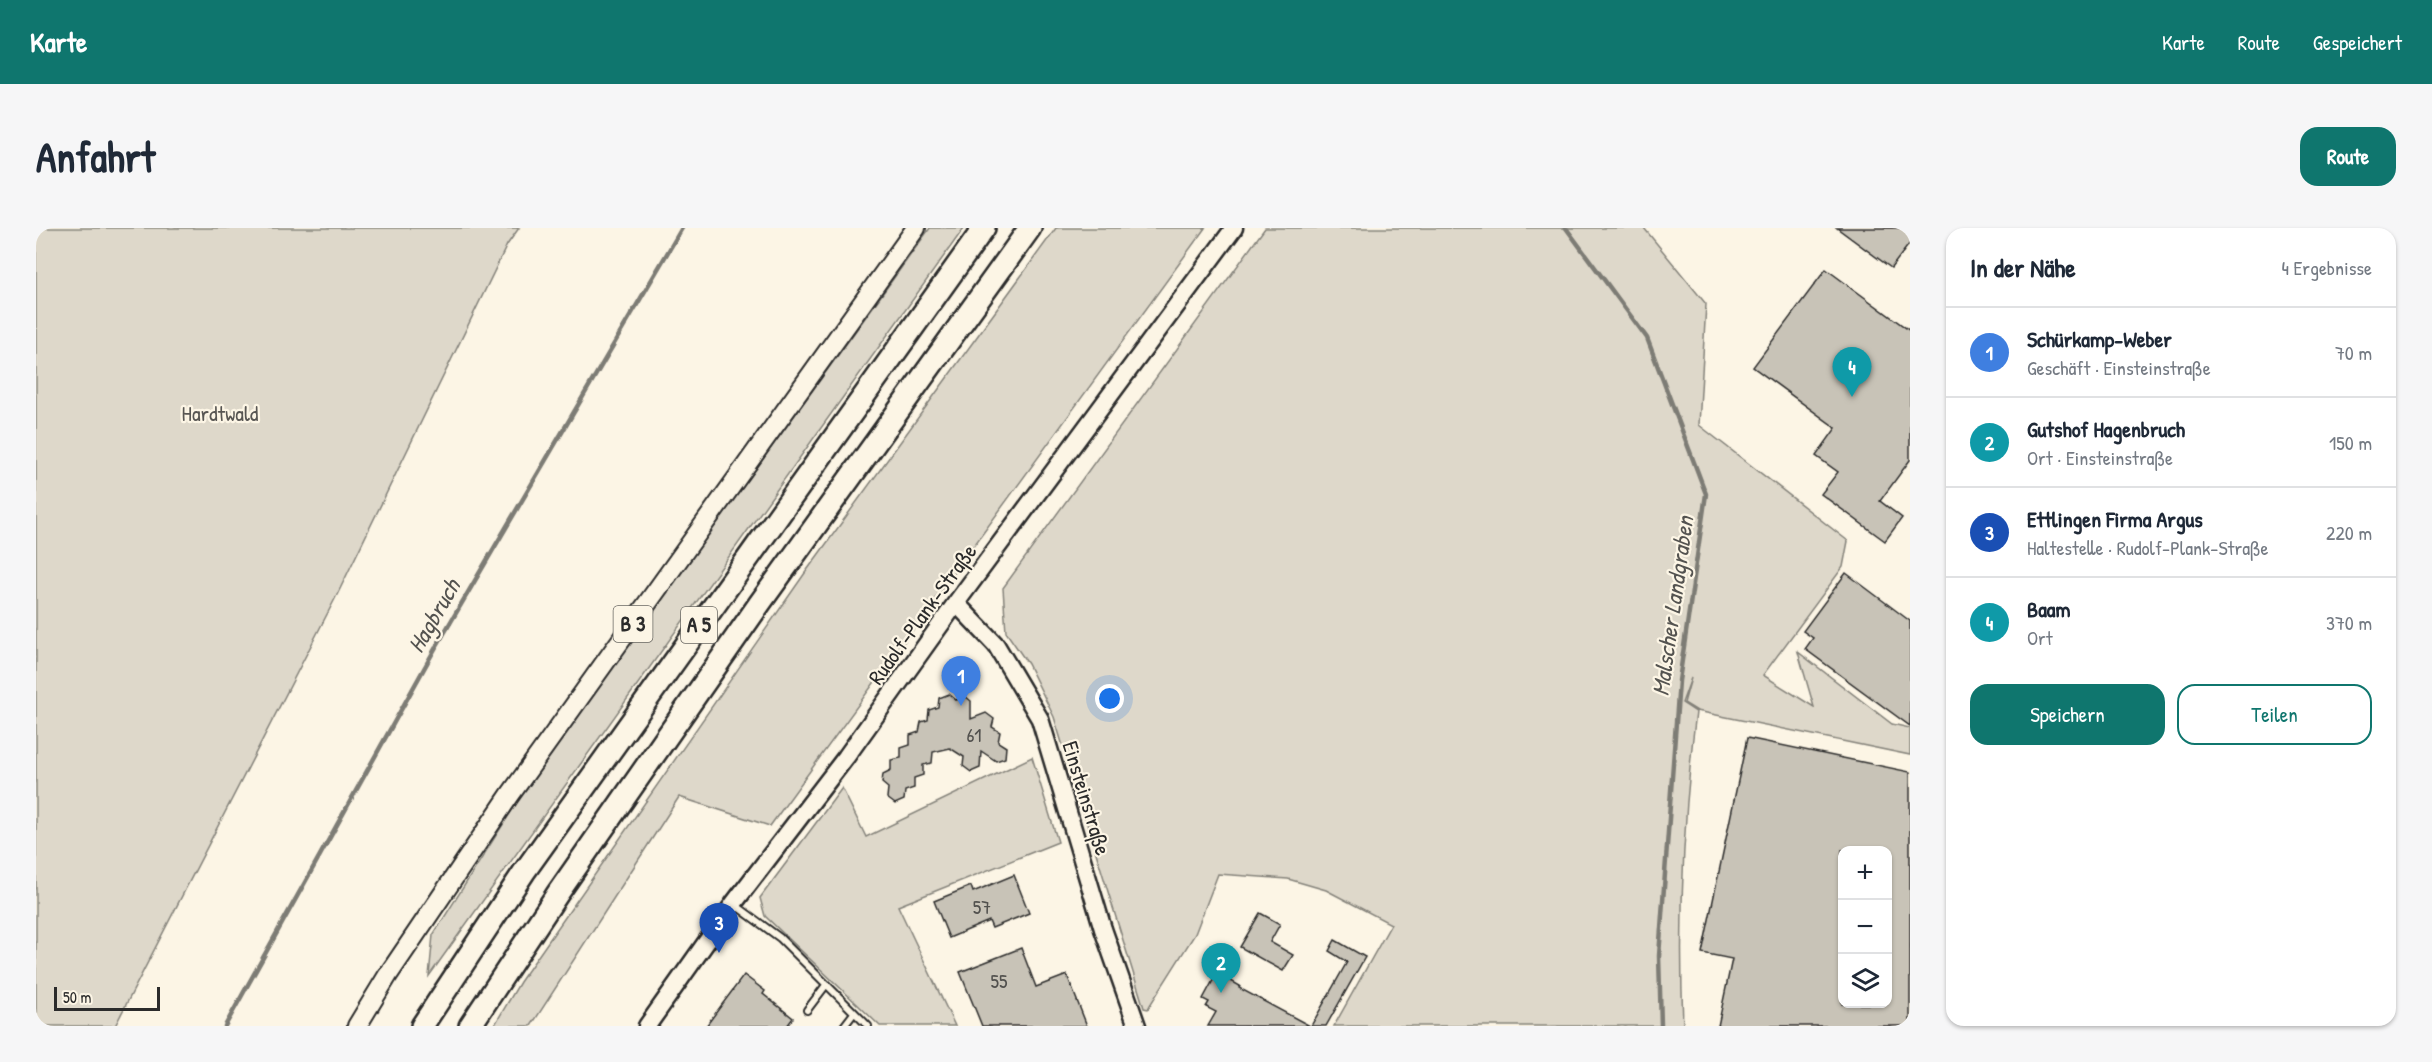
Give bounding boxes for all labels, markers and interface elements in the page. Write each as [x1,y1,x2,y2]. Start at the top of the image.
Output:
text: Karte [30,23,87,61]
text: Karte [2162,28,2205,57]
text: Route [2238,28,2280,57]
text: Gespeichert [2313,28,2402,57]
button: Route [2300,127,2396,186]
text: Anfahrt [36,128,155,185]
text: In der Nähe [1970,250,2076,285]
text: 4 Ergebnisse [2281,254,2372,281]
text: Schürkamp-Weber [2027,324,2172,354]
text: 1 [1986,339,1993,366]
text: 70 m [2335,339,2372,366]
pin: 4 [1832,348,1872,397]
text: Geschäft · Einsteinstraße [2027,354,2211,381]
park label: Hardtwald [182,398,259,428]
text: Gutshof Hagenbruch [2027,414,2185,444]
text: 2 [1985,429,1994,456]
text: 150 m [2329,429,2372,456]
text: Ort · Einsteinstraße [2027,444,2173,471]
text: Ettlingen Firma Argus [2027,504,2203,534]
water label: Malscher Landgraben [1644,512,1702,698]
text: 3 [1985,519,1994,546]
text: 220 m [2326,519,2372,546]
text: Haltestelle · Rudolf-Plank-Straße [2027,534,2269,561]
street label: Rudolf-Plank-Straße [861,537,983,690]
water label: Hagbruch [399,571,469,658]
text: Baam [2027,594,2070,624]
road number: B 3 [614,606,652,642]
road number: A 5 [681,607,717,643]
text: 4 [1986,609,1993,636]
text: 370 m [2326,609,2372,636]
text: Ort [2027,624,2053,651]
pin: 1 [942,656,980,706]
your location [1095,684,1124,713]
button: Speichern [1970,684,2165,745]
button: Teilen [2177,684,2372,745]
house number: 61 [966,721,982,748]
street label: Einsteinstraße [1055,737,1119,859]
map controls [1838,846,1892,1008]
button: + [1838,846,1892,900]
house number: 57 [973,893,991,920]
button: − [1838,900,1892,954]
pin: 3 [700,904,738,953]
pin: 2 [1202,944,1240,993]
button: layers [1838,954,1892,1008]
house number: 55 [991,967,1008,994]
scale bar [54,984,160,1012]
text: 50 m [63,986,92,1008]

